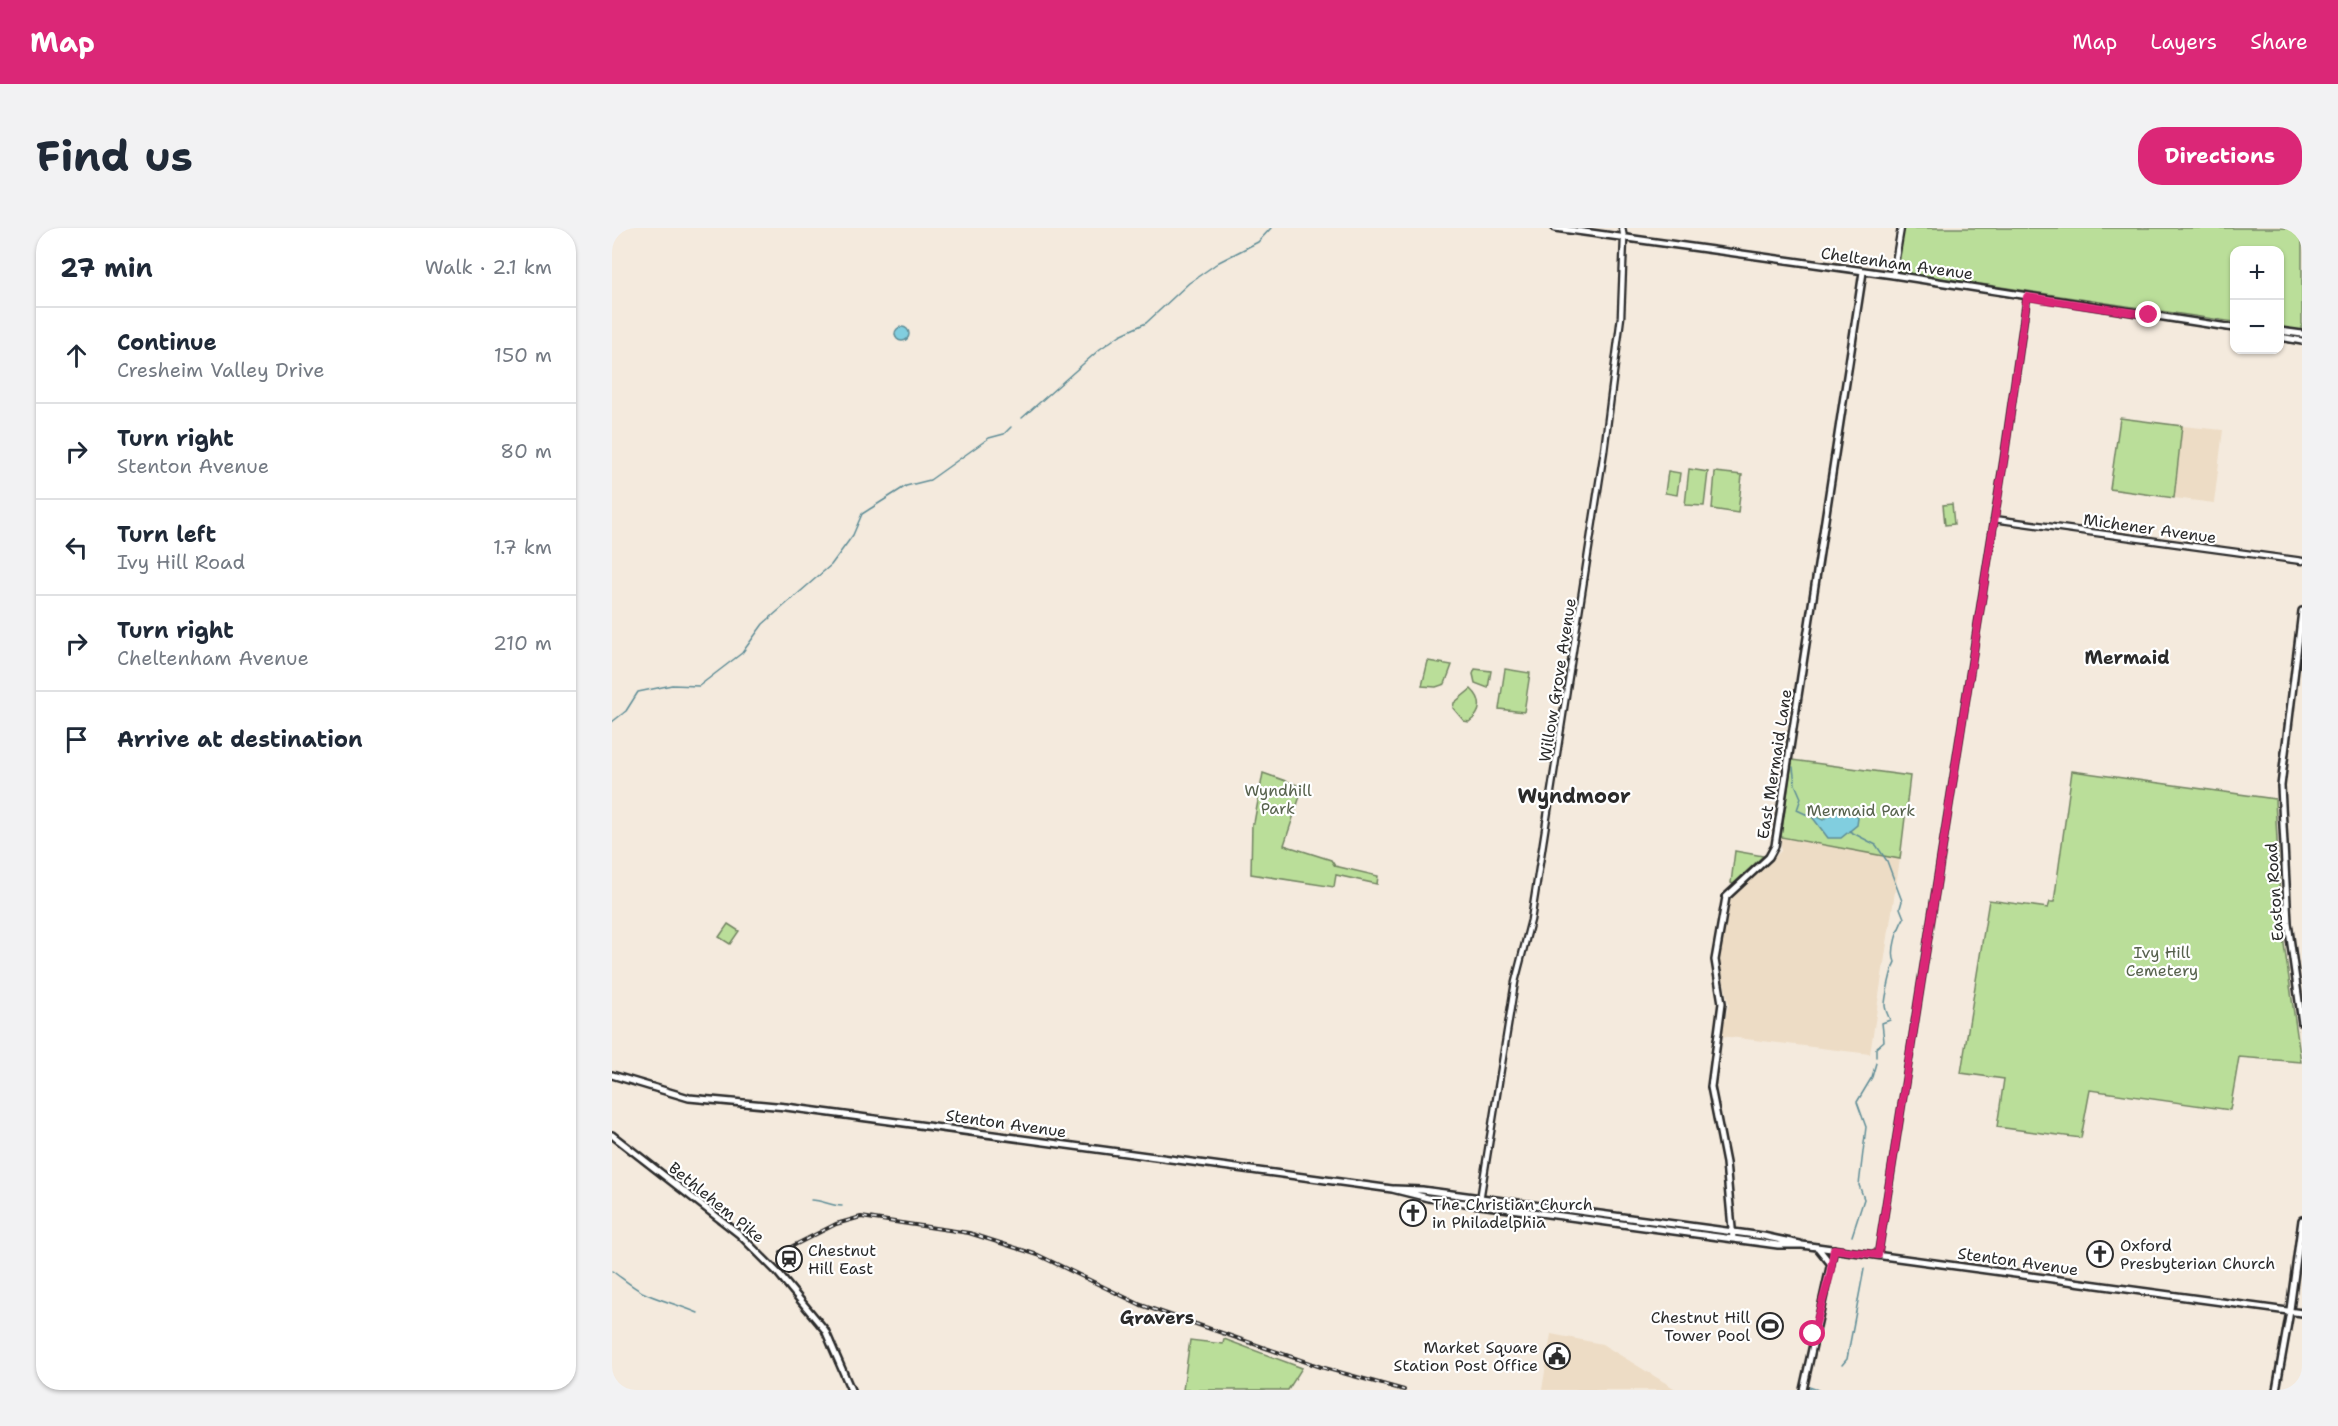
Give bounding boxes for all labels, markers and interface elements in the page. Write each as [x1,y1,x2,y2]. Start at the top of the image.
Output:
text: Map [30,23,95,61]
text: Map [2072,28,2117,56]
text: Layers [2150,28,2217,56]
text: Share [2250,28,2308,56]
button: Directions [2138,127,2302,185]
text: Find us [36,128,193,184]
street label: Cheltenham Avenue [1819,242,1974,285]
map controls [2230,246,2284,354]
button: + [2230,246,2284,300]
text: 27 min [60,250,153,285]
text: Walk · 2.1 km [425,254,552,280]
button: − [2230,300,2284,354]
route end [2135,301,2161,327]
text: Continue [117,328,217,357]
icon: ahead [60,339,93,372]
text: 150 m [494,342,552,368]
text: Cresheim Valley Drive [117,357,325,383]
text: Turn right [117,424,234,453]
icon: right [60,435,93,468]
text: 80 m [500,438,552,464]
text: Stenton Avenue [117,453,269,479]
street label: Michener Avenue [2082,509,2218,548]
text: Turn left [117,520,216,549]
icon: left [60,531,93,564]
text: 1.7 km [493,534,552,560]
text: Ivy Hill Road [117,549,245,575]
street label: Willow Grove Avenue [1534,597,1581,763]
text: Turn right [117,616,234,645]
icon: right [60,627,93,660]
text: 210 m [493,630,552,656]
text: Cheltenham Avenue [117,645,309,671]
district label: Mermaid [2084,646,2170,670]
street label: East Mermaid Lane [1752,688,1797,841]
icon: arrive [60,723,93,756]
text: Arrive at destination [117,725,363,754]
park label: Wyndhill Park [1244,780,1312,819]
district label: Wyndmoor [1517,783,1631,809]
park label: Mermaid Park [1807,800,1915,821]
street label: Easton Road [2261,842,2288,942]
park label: Ivy Hill Cemetery [2126,942,2198,981]
street label: Stenton Avenue [944,1105,1068,1142]
street label: Bethlehem Pike [664,1157,769,1248]
place label: The Christian Church in Philadelphia [1432,1194,1593,1233]
church icon: The Christian Church in Philadelphia [1398,1198,1428,1228]
place label: Oxford Presbyterian Church [2120,1235,2275,1274]
church icon: Oxford Presbyterian Church [2085,1239,2115,1269]
place label: Chestnut Hill East [808,1240,876,1279]
street label: Stenton Avenue [1956,1243,2080,1280]
station icon: Chestnut Hill East [774,1244,804,1274]
district label: Gravers [1120,1306,1194,1330]
place label: Chestnut Hill Tower Pool [1651,1307,1750,1346]
sports icon: Chestnut Hill Tower Pool [1755,1311,1785,1341]
route start [1799,1320,1825,1346]
place label: Market Square Station Post Office [1394,1337,1538,1376]
public building icon: Market Square Station Post Office [1542,1341,1572,1371]

